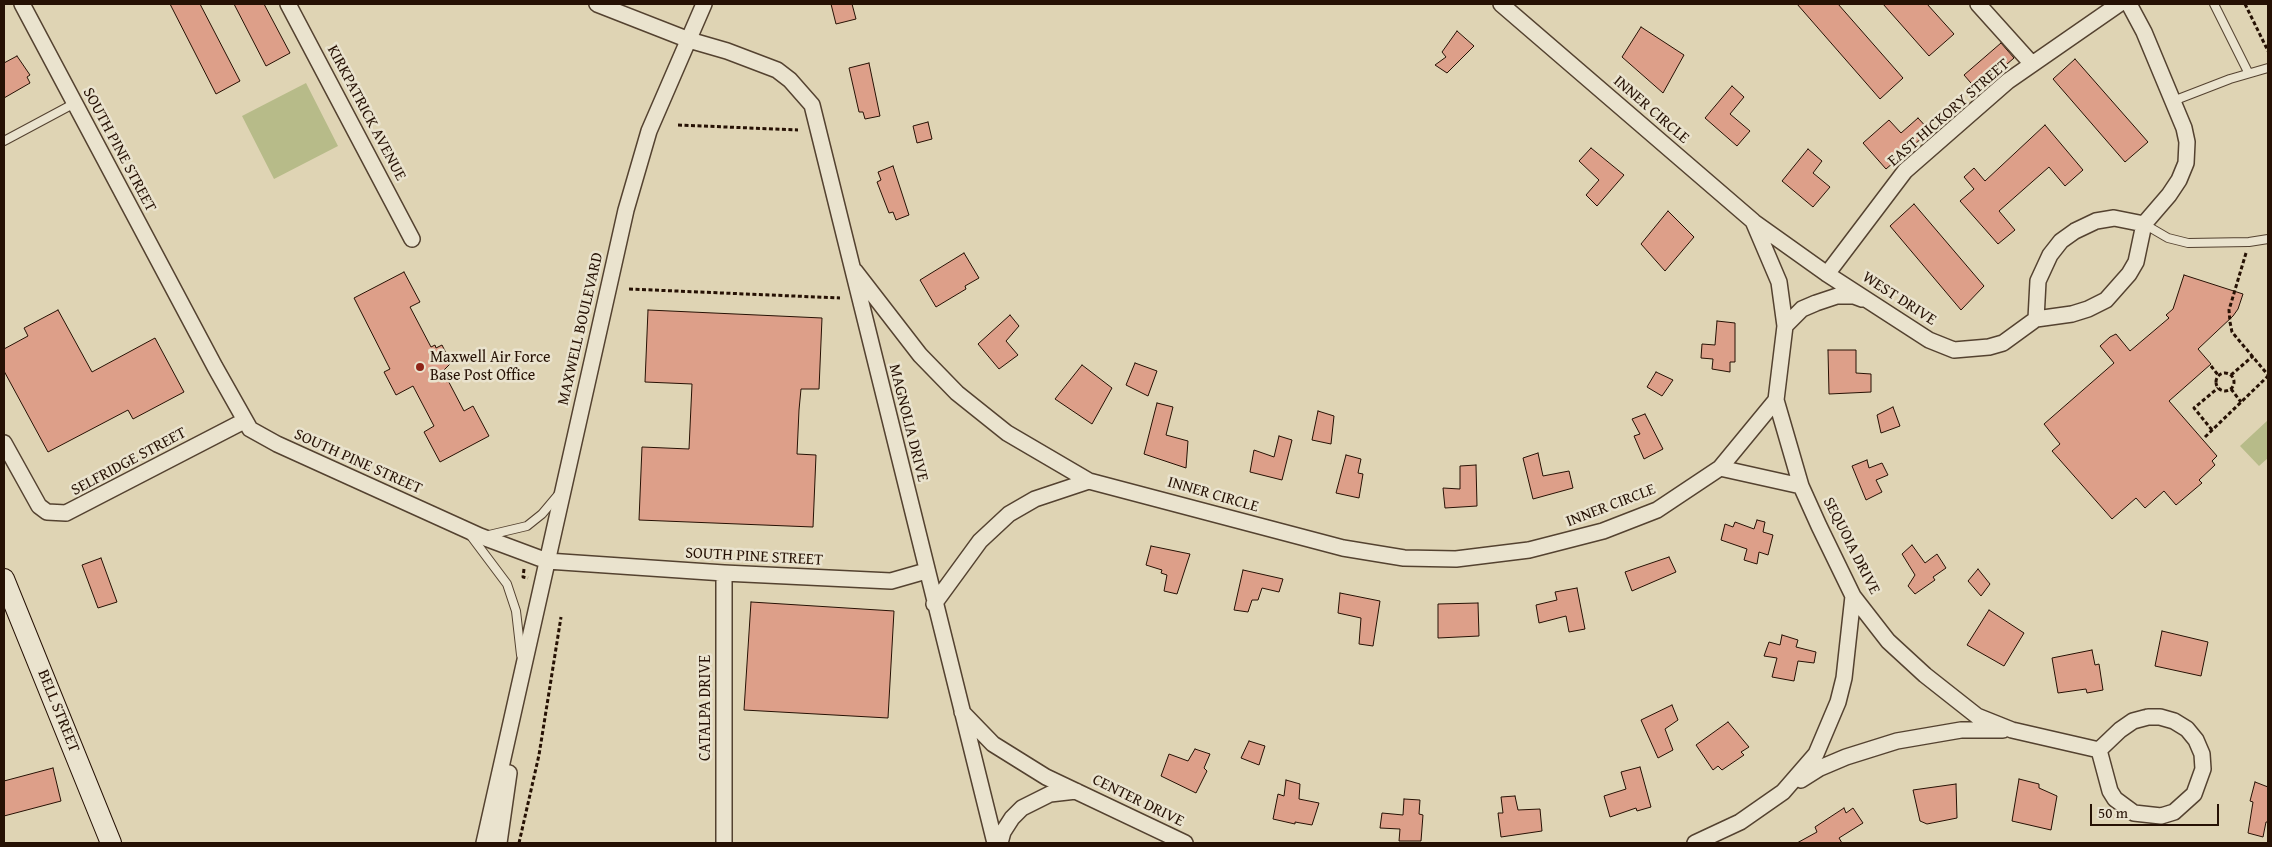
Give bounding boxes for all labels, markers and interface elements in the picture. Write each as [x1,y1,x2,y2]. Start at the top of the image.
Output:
street label: KIRKPATRICK AVENUE [322,42,410,184]
street label: EAST HICKORY STREET [1884,55,2014,171]
street label: INNER CIRCLE [1609,72,1693,148]
street label: SOUTH PINE STREET [78,85,160,215]
street label: MAXWELL BOULEVARD [554,251,608,407]
street label: WEST DRIVE [1858,268,1940,330]
place label: Maxwell Air Force Base Post Office [430,348,550,386]
marker: Maxwell Air Force Base Post Office [414,361,426,373]
street label: MAGNOLIA DRIVE [884,362,932,484]
street label: SELFRIDGE STREET [68,424,190,500]
street label: SOUTH PINE STREET [291,425,425,499]
street label: INNER CIRCLE [1165,473,1261,517]
street label: INNER CIRCLE [1564,480,1658,532]
street label: SEQUOIA DRIVE [1818,494,1884,598]
street label: SOUTH PINE STREET [685,544,823,570]
street label: CATALPA DRIVE [696,655,716,761]
street label: BELL STREET [33,667,83,755]
street label: CENTER DRIVE [1089,771,1187,831]
scale bar [2092,794,2221,826]
text: 50 m [2098,802,2128,823]

